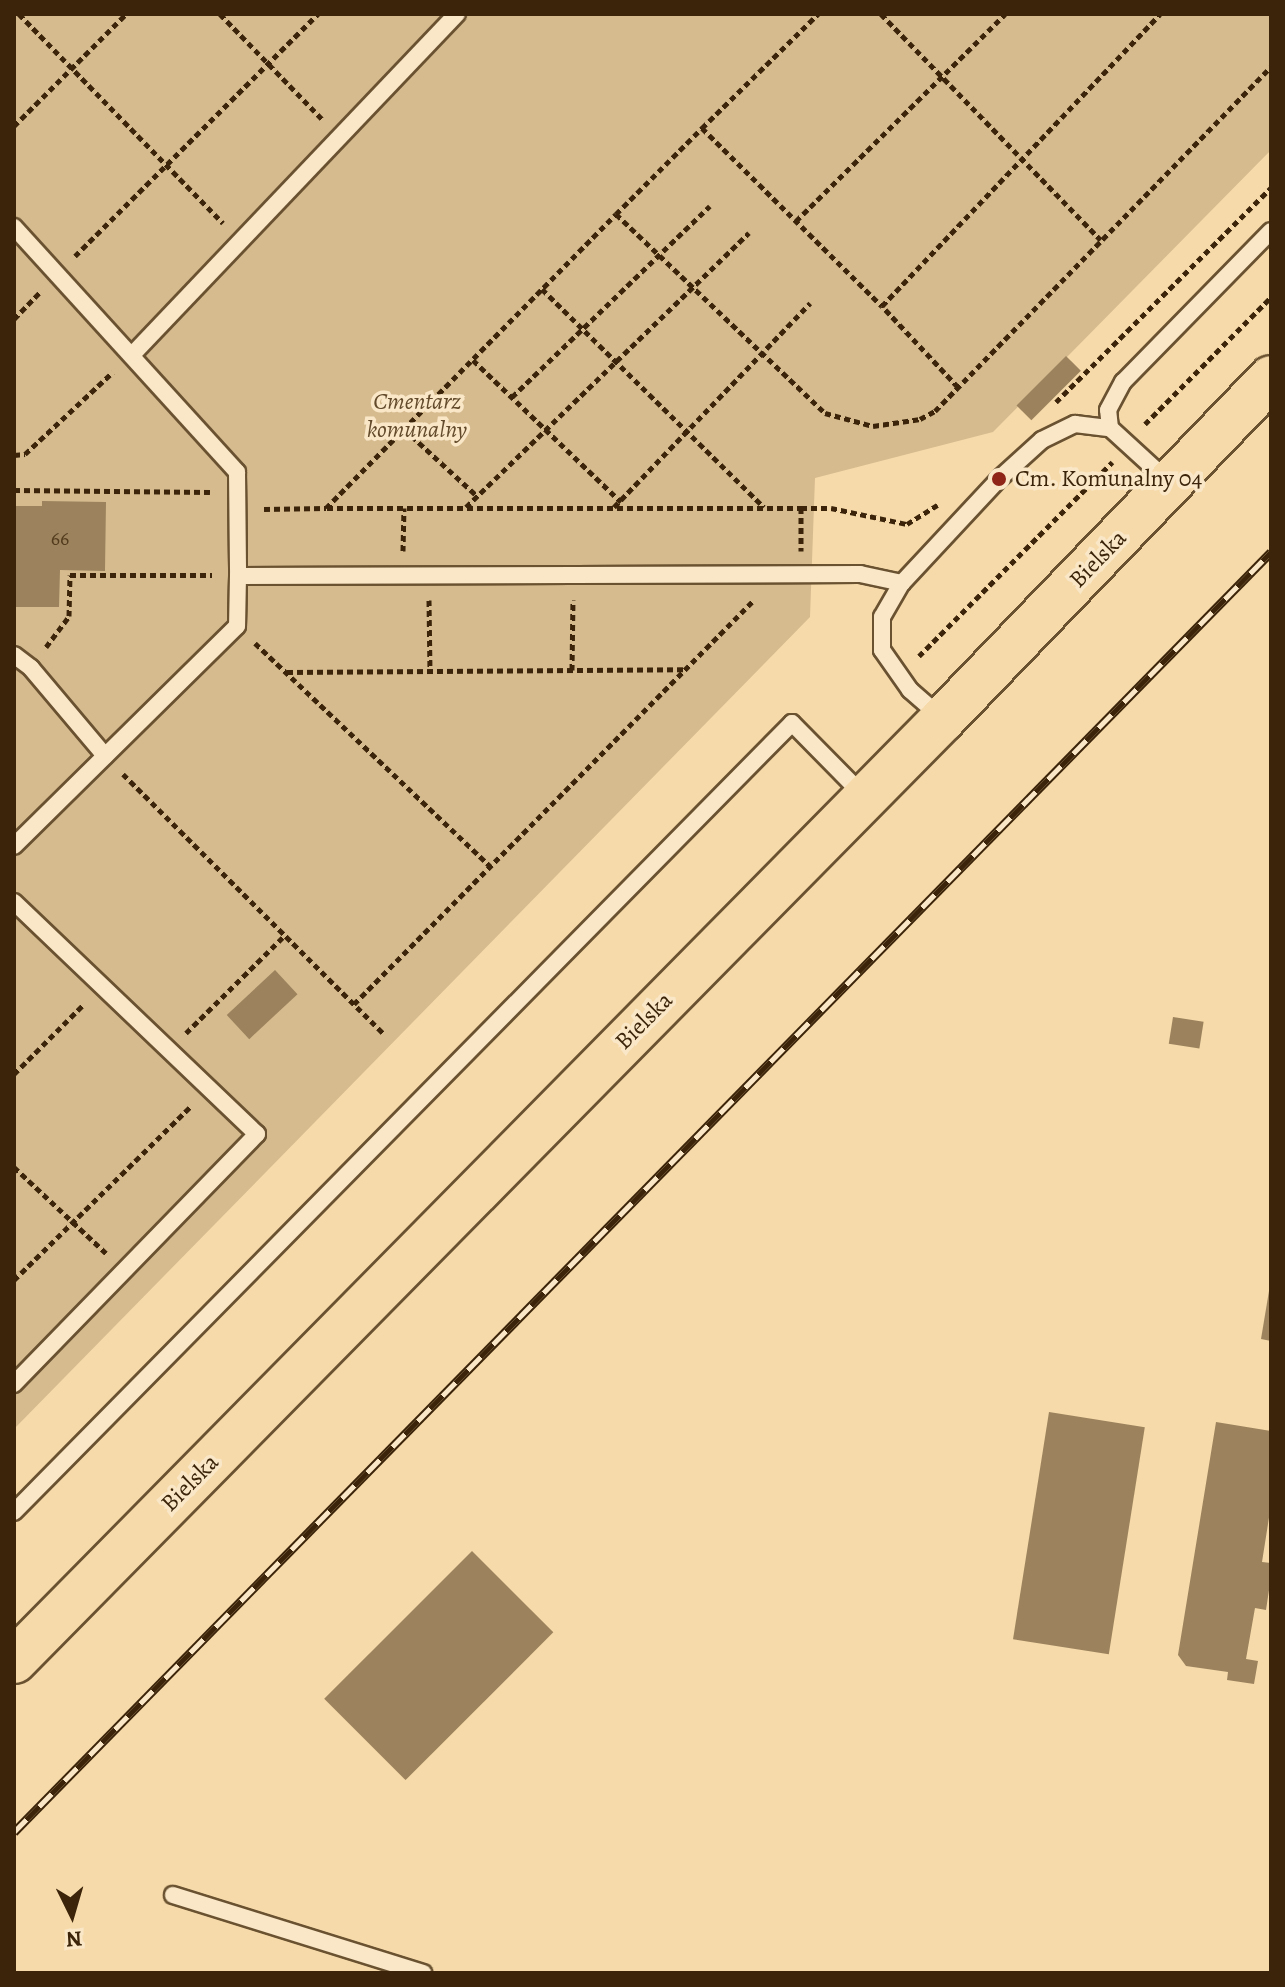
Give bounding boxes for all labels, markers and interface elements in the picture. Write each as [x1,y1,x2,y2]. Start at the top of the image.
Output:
park label: Cmentarz komunalny [367,388,467,444]
place label: Cm. Komunalny 04 [1015,465,1203,493]
marker: Cm. Komunalny 04 [990,470,1008,488]
street label: Bielska [1063,524,1133,594]
house number: 66 [51,526,69,550]
street label: Bielska [609,986,679,1056]
street label: Bielska [155,1448,225,1518]
north arrow [32,1875,112,1955]
text: N [65,1923,83,1955]

